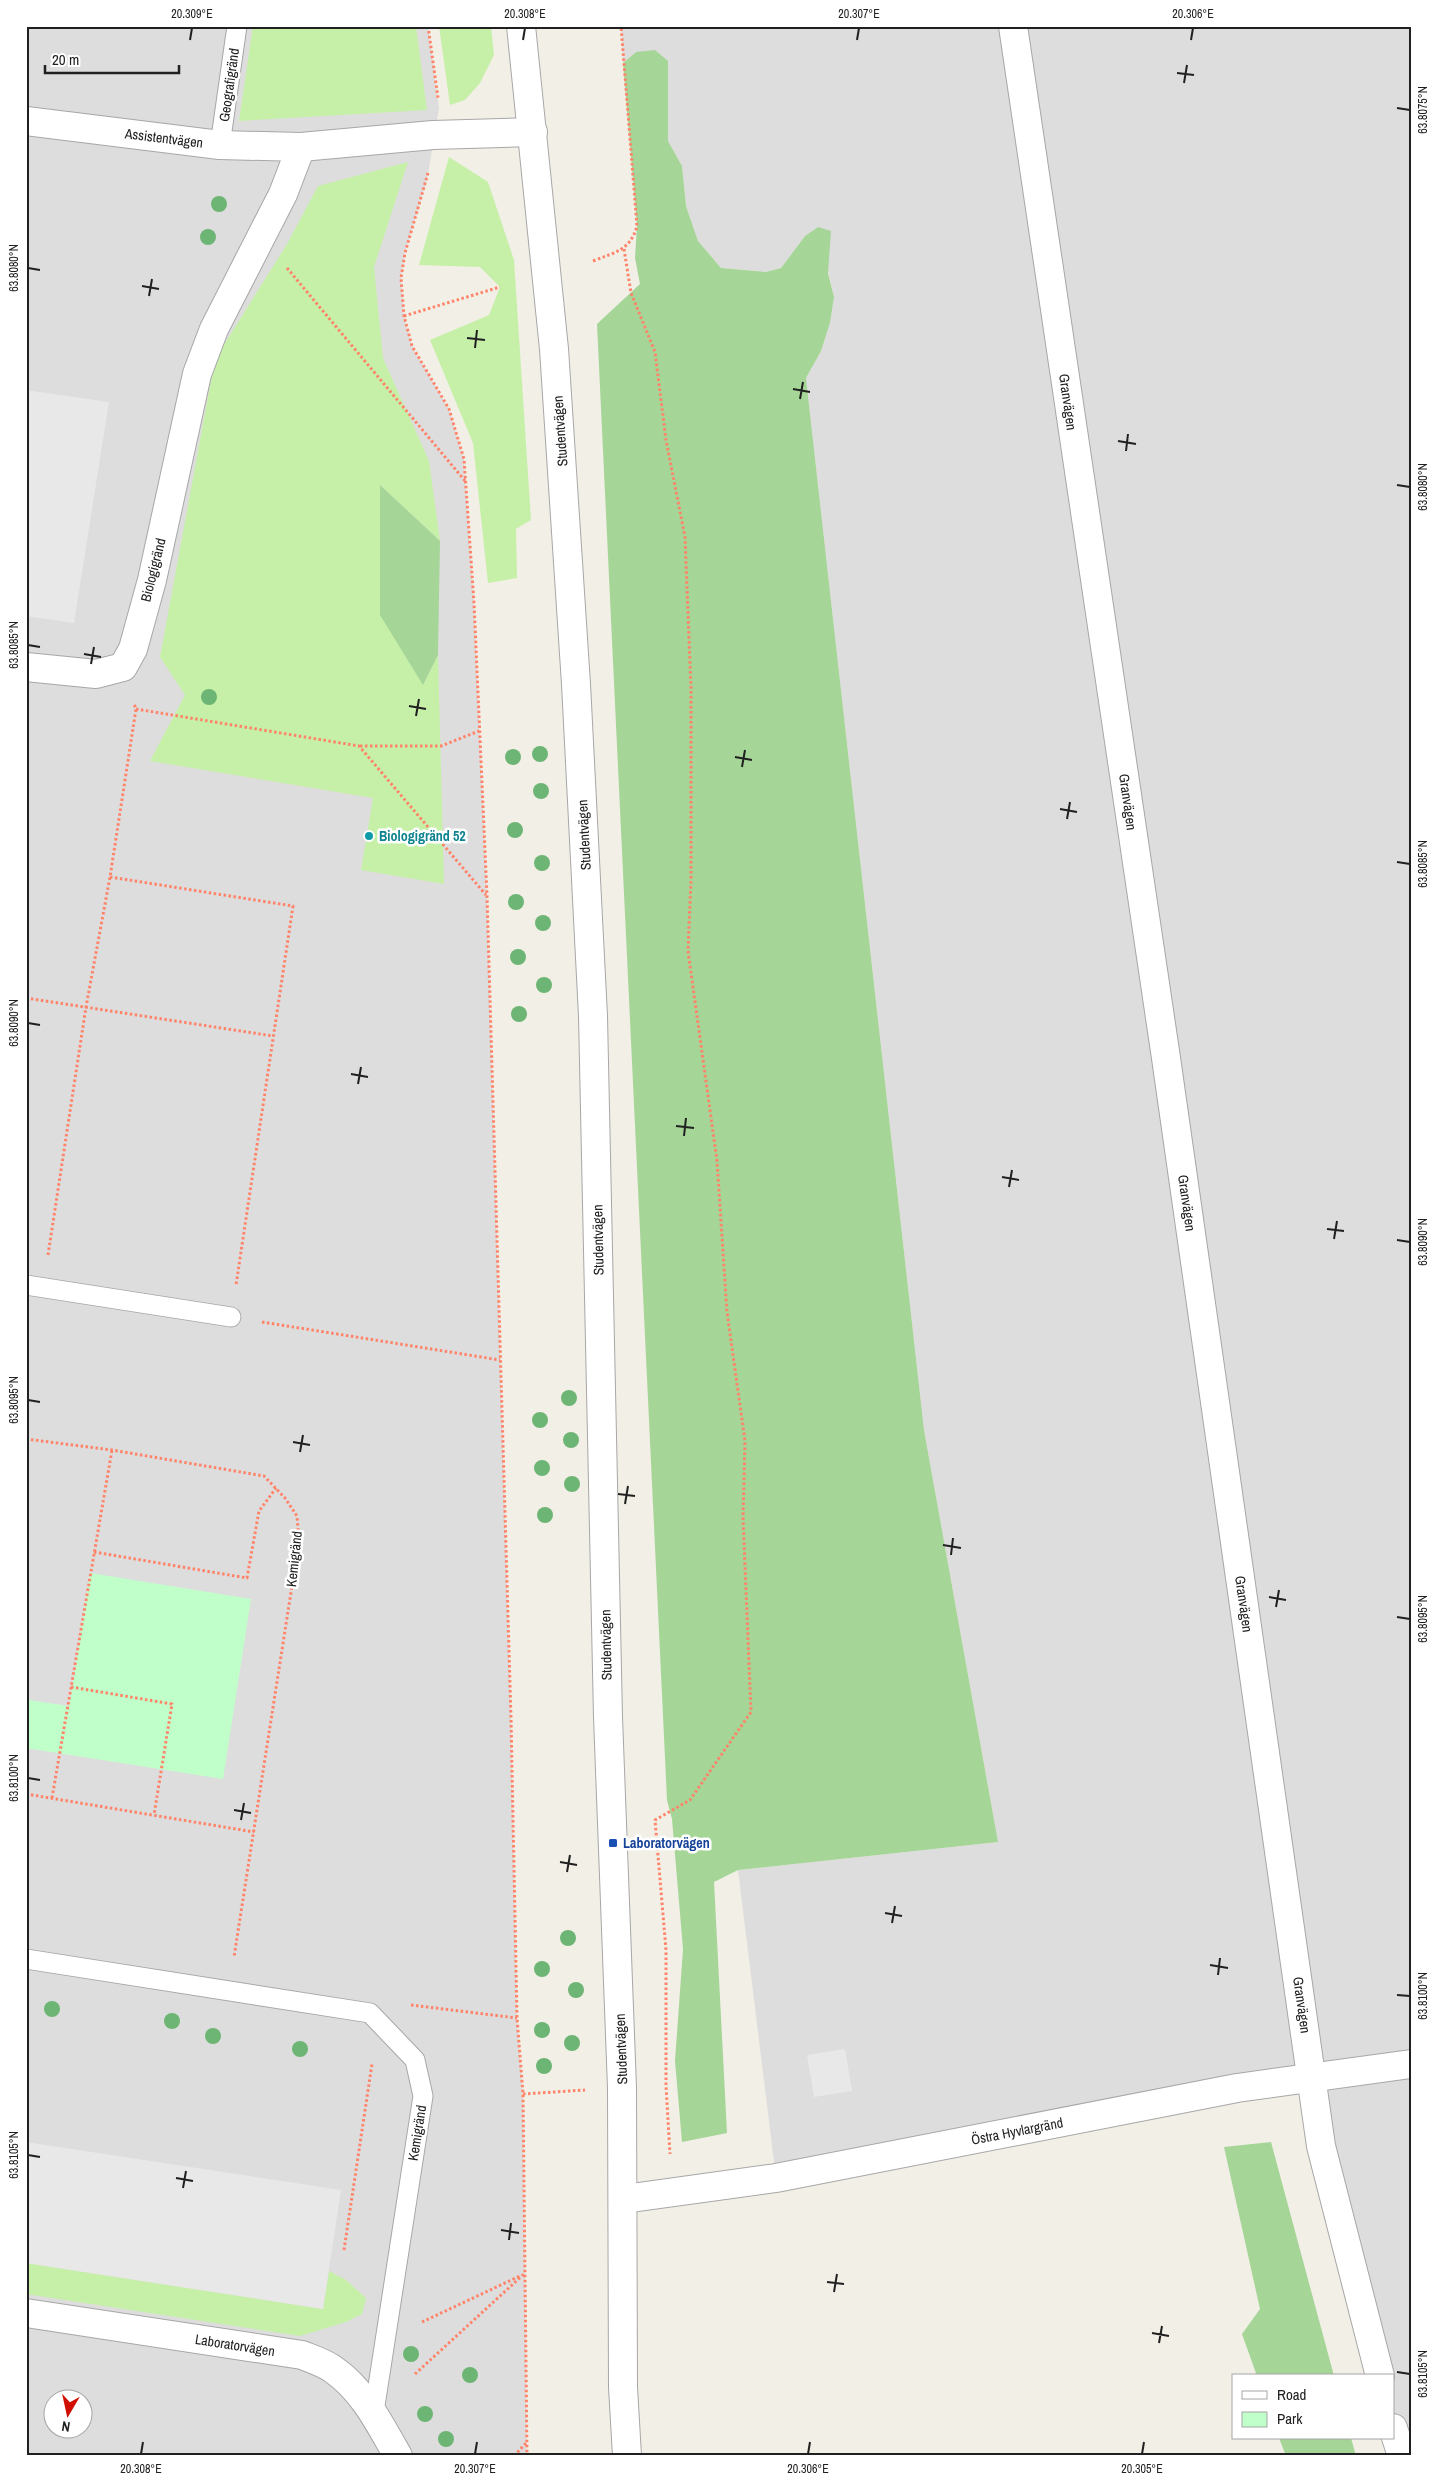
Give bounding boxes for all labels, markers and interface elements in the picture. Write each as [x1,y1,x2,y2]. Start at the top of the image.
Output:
text: 20.309°E [171,6,213,22]
text: 20.308°E [504,6,546,22]
text: 20.307°E [838,6,880,22]
text: 20.306°E [1172,6,1214,22]
scale bar [45,42,179,74]
street label: Geografigränd [215,47,243,123]
text: 20 m [52,49,79,70]
text: 63.8075°N [1415,86,1431,134]
street label: Assistentvägen [123,124,204,152]
text: 63.8080°N [6,244,22,292]
street label: Granvägen [1055,373,1081,431]
street label: Studentvägen [549,395,571,467]
text: 63.8080°N [1415,463,1431,511]
street label: Biologigränd [136,536,170,604]
text: 63.8085°N [6,621,22,669]
street label: Granvägen [1115,773,1141,831]
street label: Studentvägen [573,799,595,871]
place label: Biologigränd 52 [379,827,466,845]
marker: Biologigränd 52 [363,830,375,842]
text: 63.8085°N [1415,840,1431,888]
text: 63.8090°N [6,999,22,1047]
street label: Granvägen [1174,1174,1200,1232]
street label: Studentvägen [588,1204,608,1276]
text: 63.8090°N [1415,1218,1431,1266]
text: 63.8095°N [6,1376,22,1424]
street label: Kemigränd [282,1530,306,1588]
street label: Granvägen [1231,1575,1257,1633]
text: 63.8095°N [1415,1595,1431,1643]
street label: Studentvägen [596,1609,616,1681]
text: 63.8100°N [6,1754,22,1802]
place label: Laboratorvägen [623,1834,710,1852]
marker: Laboratorvägen [607,1837,619,1849]
text: 63.8100°N [1415,1972,1431,2020]
street label: Granvägen [1289,1976,1315,2034]
street label: Studentvägen [611,2013,631,2085]
street label: Kemigränd [404,2104,430,2162]
street label: Östra Hyvlargränd [970,2113,1064,2149]
text: 63.8105°N [6,2131,22,2179]
street label: Laboratorvägen [194,2330,276,2360]
text: 63.8105°N [1415,2350,1431,2398]
legend [1232,2374,1394,2440]
text: Road [1277,2384,1306,2405]
north arrow [42,2390,92,2440]
text: Park [1277,2408,1303,2429]
text: N [60,2417,71,2436]
text: 20.308°E [120,2461,162,2477]
text: 20.307°E [454,2461,496,2477]
text: 20.306°E [787,2461,829,2477]
text: 20.305°E [1121,2461,1163,2477]

